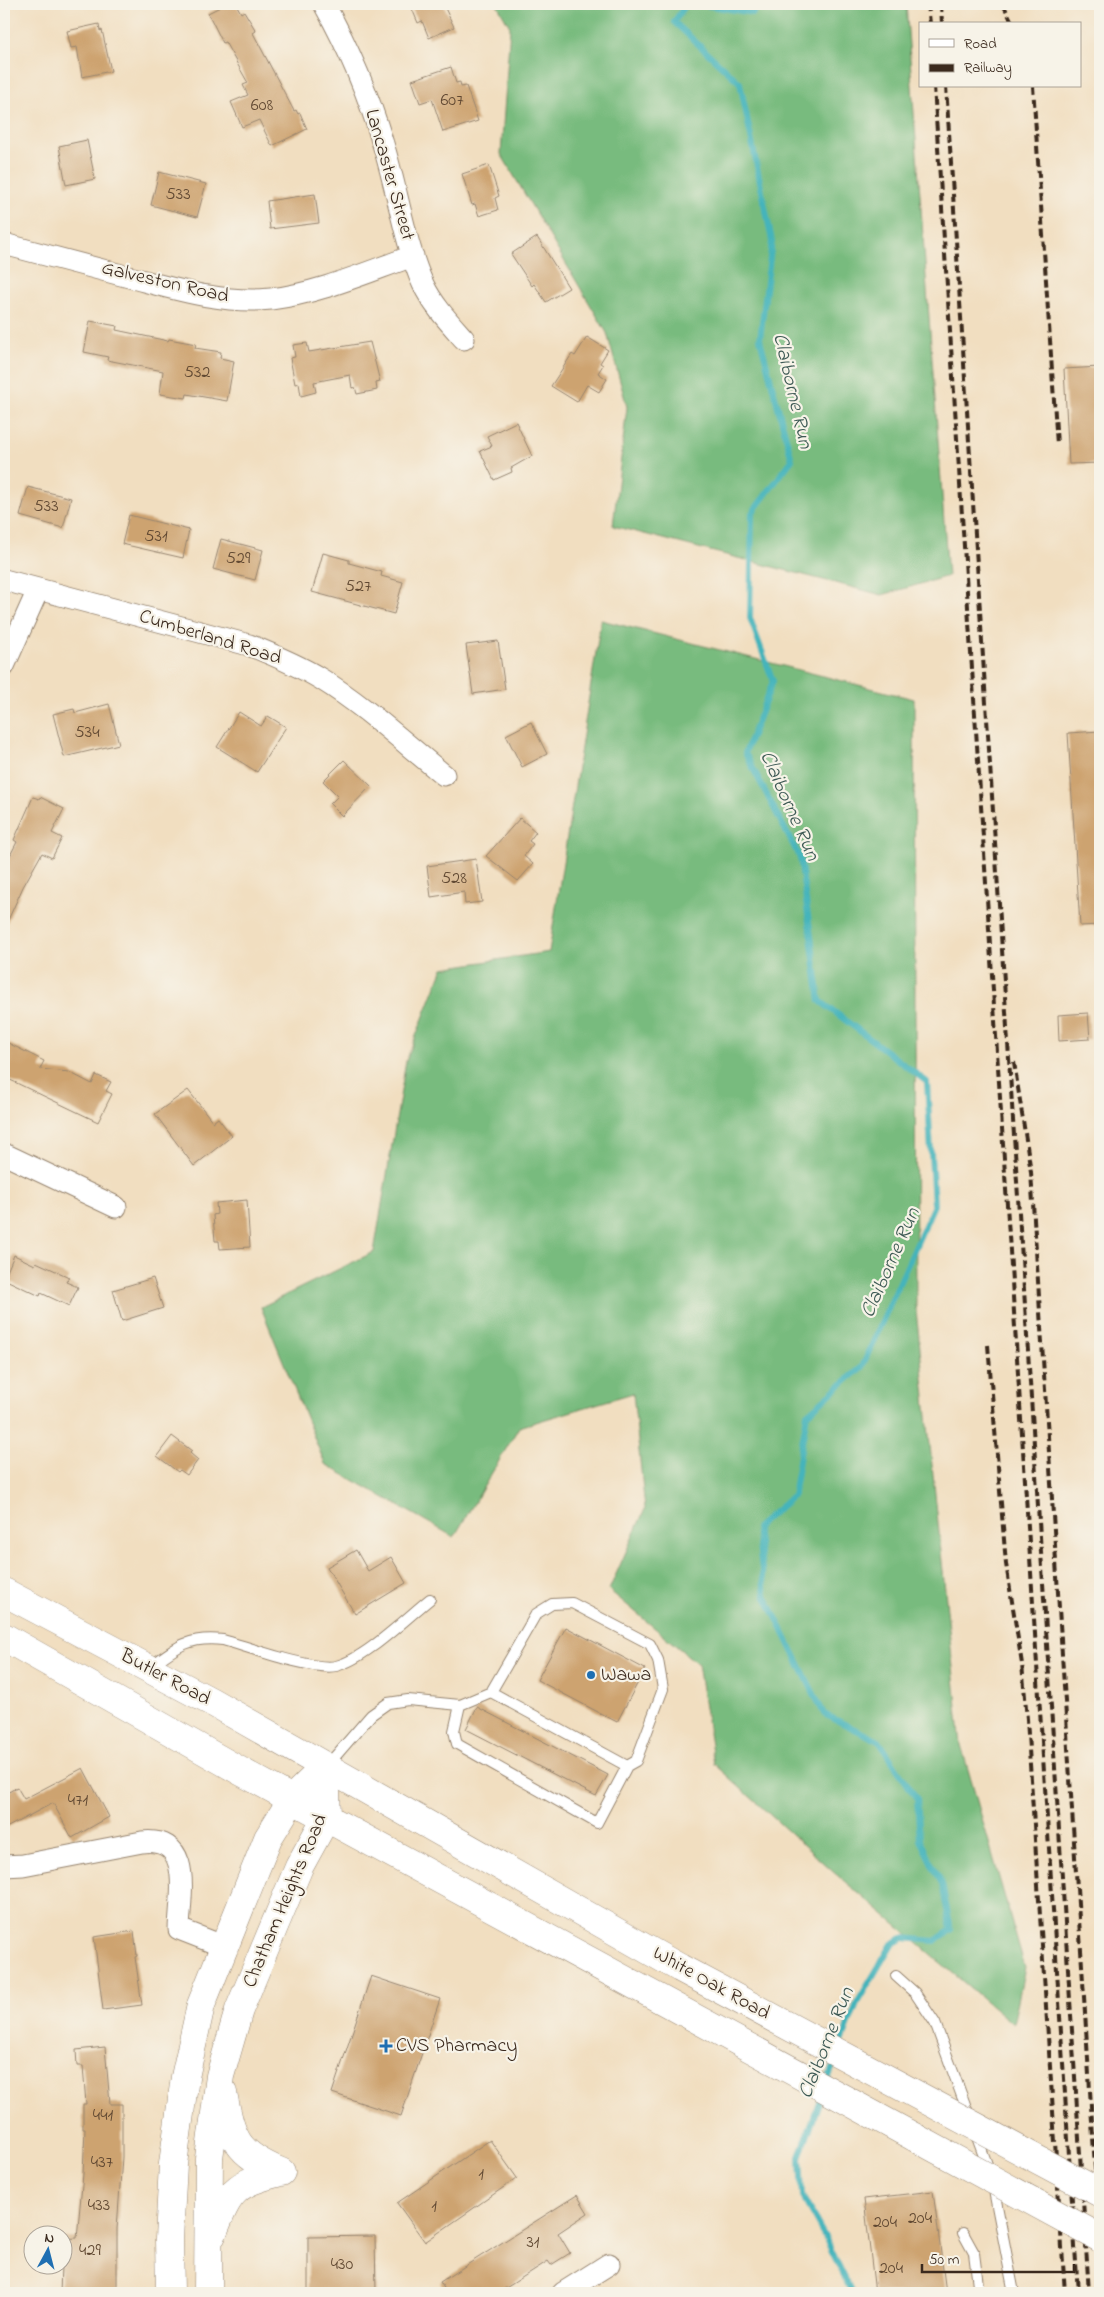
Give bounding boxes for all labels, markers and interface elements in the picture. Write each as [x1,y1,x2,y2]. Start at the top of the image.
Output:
legend [919,22,1082,88]
text: Road [964,33,997,55]
text: Railway [964,57,1012,80]
house number: 607 [440,88,464,114]
house number: 608 [251,93,273,119]
street label: Lancaster Street [356,106,422,244]
house number: 533 [165,182,191,208]
street label: Galveston Road [99,254,231,312]
water label: Claiborne Run [764,330,820,452]
house number: 532 [184,360,210,386]
house number: 533 [33,494,59,520]
house number: 531 [144,524,168,550]
house number: 529 [226,546,251,572]
house number: 527 [345,574,372,600]
street label: Cumberland Road [135,603,285,673]
house number: 534 [74,720,100,746]
water label: Claiborne Run [751,746,827,866]
house number: 528 [441,866,467,892]
water label: Claiborne Run [853,1203,929,1323]
street label: Butler Road [114,1642,215,1714]
place label: Wawa [601,1661,651,1690]
marker: Wawa [585,1669,597,1681]
house number: 471 [68,1788,89,1814]
street label: Chatham Heights Road [236,1810,337,1993]
street label: White Oak Road [647,1940,775,2028]
water label: Claiborne Run [791,1982,863,2103]
place label: CVS Pharmacy [396,2032,517,2061]
marker: CVS Pharmacy [380,2040,392,2052]
house number: 441 [93,2103,114,2129]
house number: 437 [91,2150,114,2176]
house number: 1 [478,2162,484,2188]
house number: 433 [88,2193,110,2219]
house number: 1 [431,2194,437,2220]
house number: 204 [908,2206,933,2232]
house number: 204 [873,2210,898,2236]
north arrow [22,2224,72,2274]
text: N [43,2228,55,2250]
house number: 31 [526,2230,540,2256]
house number: 429 [79,2238,101,2264]
scale bar [922,2242,1074,2274]
text: 50 m [929,2249,960,2271]
house number: 430 [331,2252,354,2278]
house number: 204 [879,2256,904,2282]

